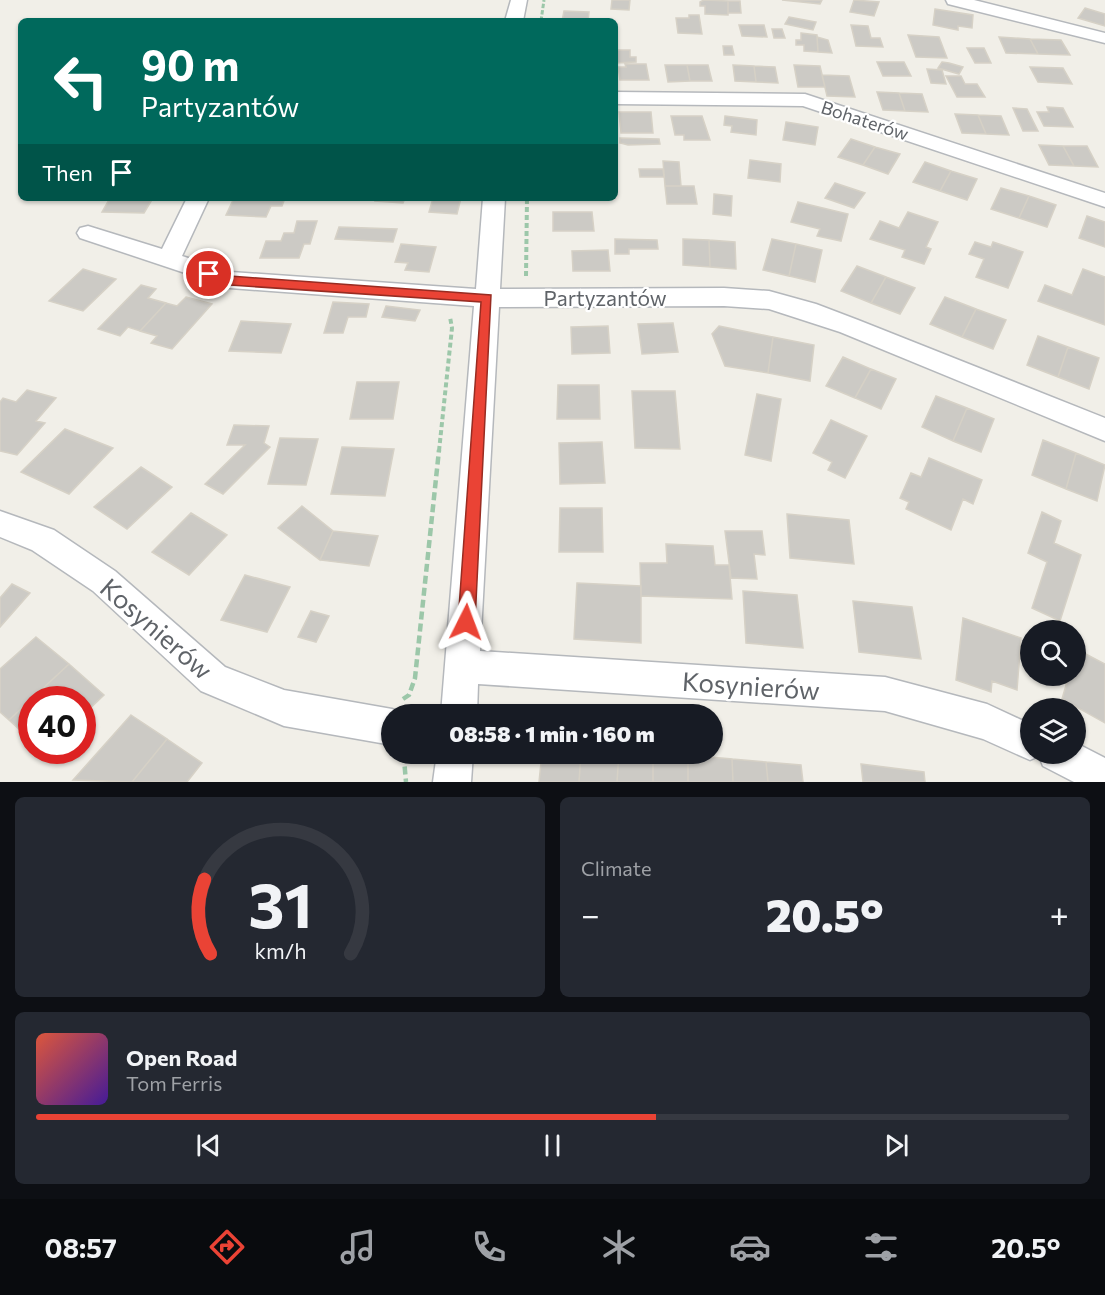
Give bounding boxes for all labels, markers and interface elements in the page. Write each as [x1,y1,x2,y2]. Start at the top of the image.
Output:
text: 90 m [141,38,240,90]
icon: left [42,42,120,120]
text: Partyzantów [141,90,299,123]
street label: Bohaterów [819,96,911,144]
icon: arrive [105,156,138,189]
text: Then [42,159,93,186]
pin [183,248,234,299]
icon: arrive [192,257,225,290]
street label: Partyzantów [544,285,667,310]
street label: Kosynierów [95,571,219,685]
position arrow [434,590,498,654]
map controls [1020,620,1086,764]
button: search [1020,620,1086,686]
street label: Kosynierów [681,665,821,705]
speed limit sign: 40 [18,686,96,764]
button: layers [1020,698,1086,764]
text: 08:58 · 1 min · 160 m [449,720,655,747]
text: Climate [581,856,651,880]
text: 31 [248,865,312,941]
text: 20.5° [766,886,884,941]
text: − [581,893,600,934]
text: + [1050,893,1069,934]
text: km/h [254,937,306,963]
text: Open Road [126,1044,237,1071]
text: Tom Ferris [126,1071,222,1095]
icon: previous [192,1129,225,1162]
icon: pause [536,1129,569,1162]
icon: next [880,1129,913,1162]
icon: directions [206,1226,248,1268]
icon: music [337,1226,379,1268]
icon: phone [468,1226,510,1268]
icon: climate [598,1226,640,1268]
icon: car [729,1226,771,1268]
icon: filters [860,1226,902,1268]
text: 08:57 [44,1231,117,1264]
text: 20.5° [991,1231,1060,1264]

